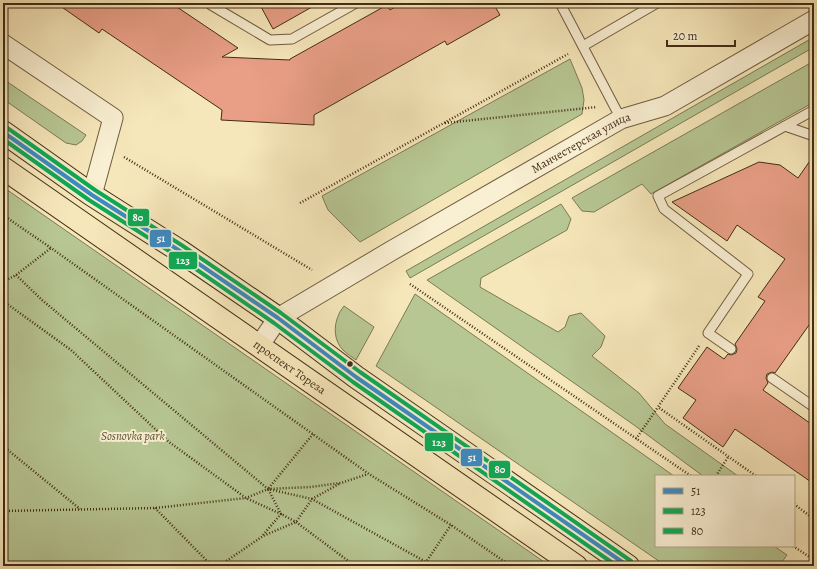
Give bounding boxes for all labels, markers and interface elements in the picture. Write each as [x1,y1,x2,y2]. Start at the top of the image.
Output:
scale bar [667,22,735,48]
text: 20 m [673,28,697,44]
street label: Манчестерская улица [528,109,633,177]
line badge: 80 [127,208,150,227]
text: 80 [133,210,144,225]
line badge: 51 [149,229,172,248]
text: 51 [157,231,165,246]
line badge: 123 [168,251,198,270]
text: 123 [176,253,190,268]
street label: проспект Тореза [250,336,330,398]
unlabelled marker [345,359,355,369]
park label: Sosnovka park [101,428,166,444]
line badge: 123 [424,432,454,452]
text: 123 [432,435,446,450]
line badge: 51 [460,448,483,467]
text: 51 [468,450,476,465]
line badge: 80 [488,460,511,479]
text: 80 [495,462,506,477]
legend [655,475,795,547]
text: 51 [691,483,700,499]
text: 123 [691,503,706,519]
text: 80 [691,523,703,539]

